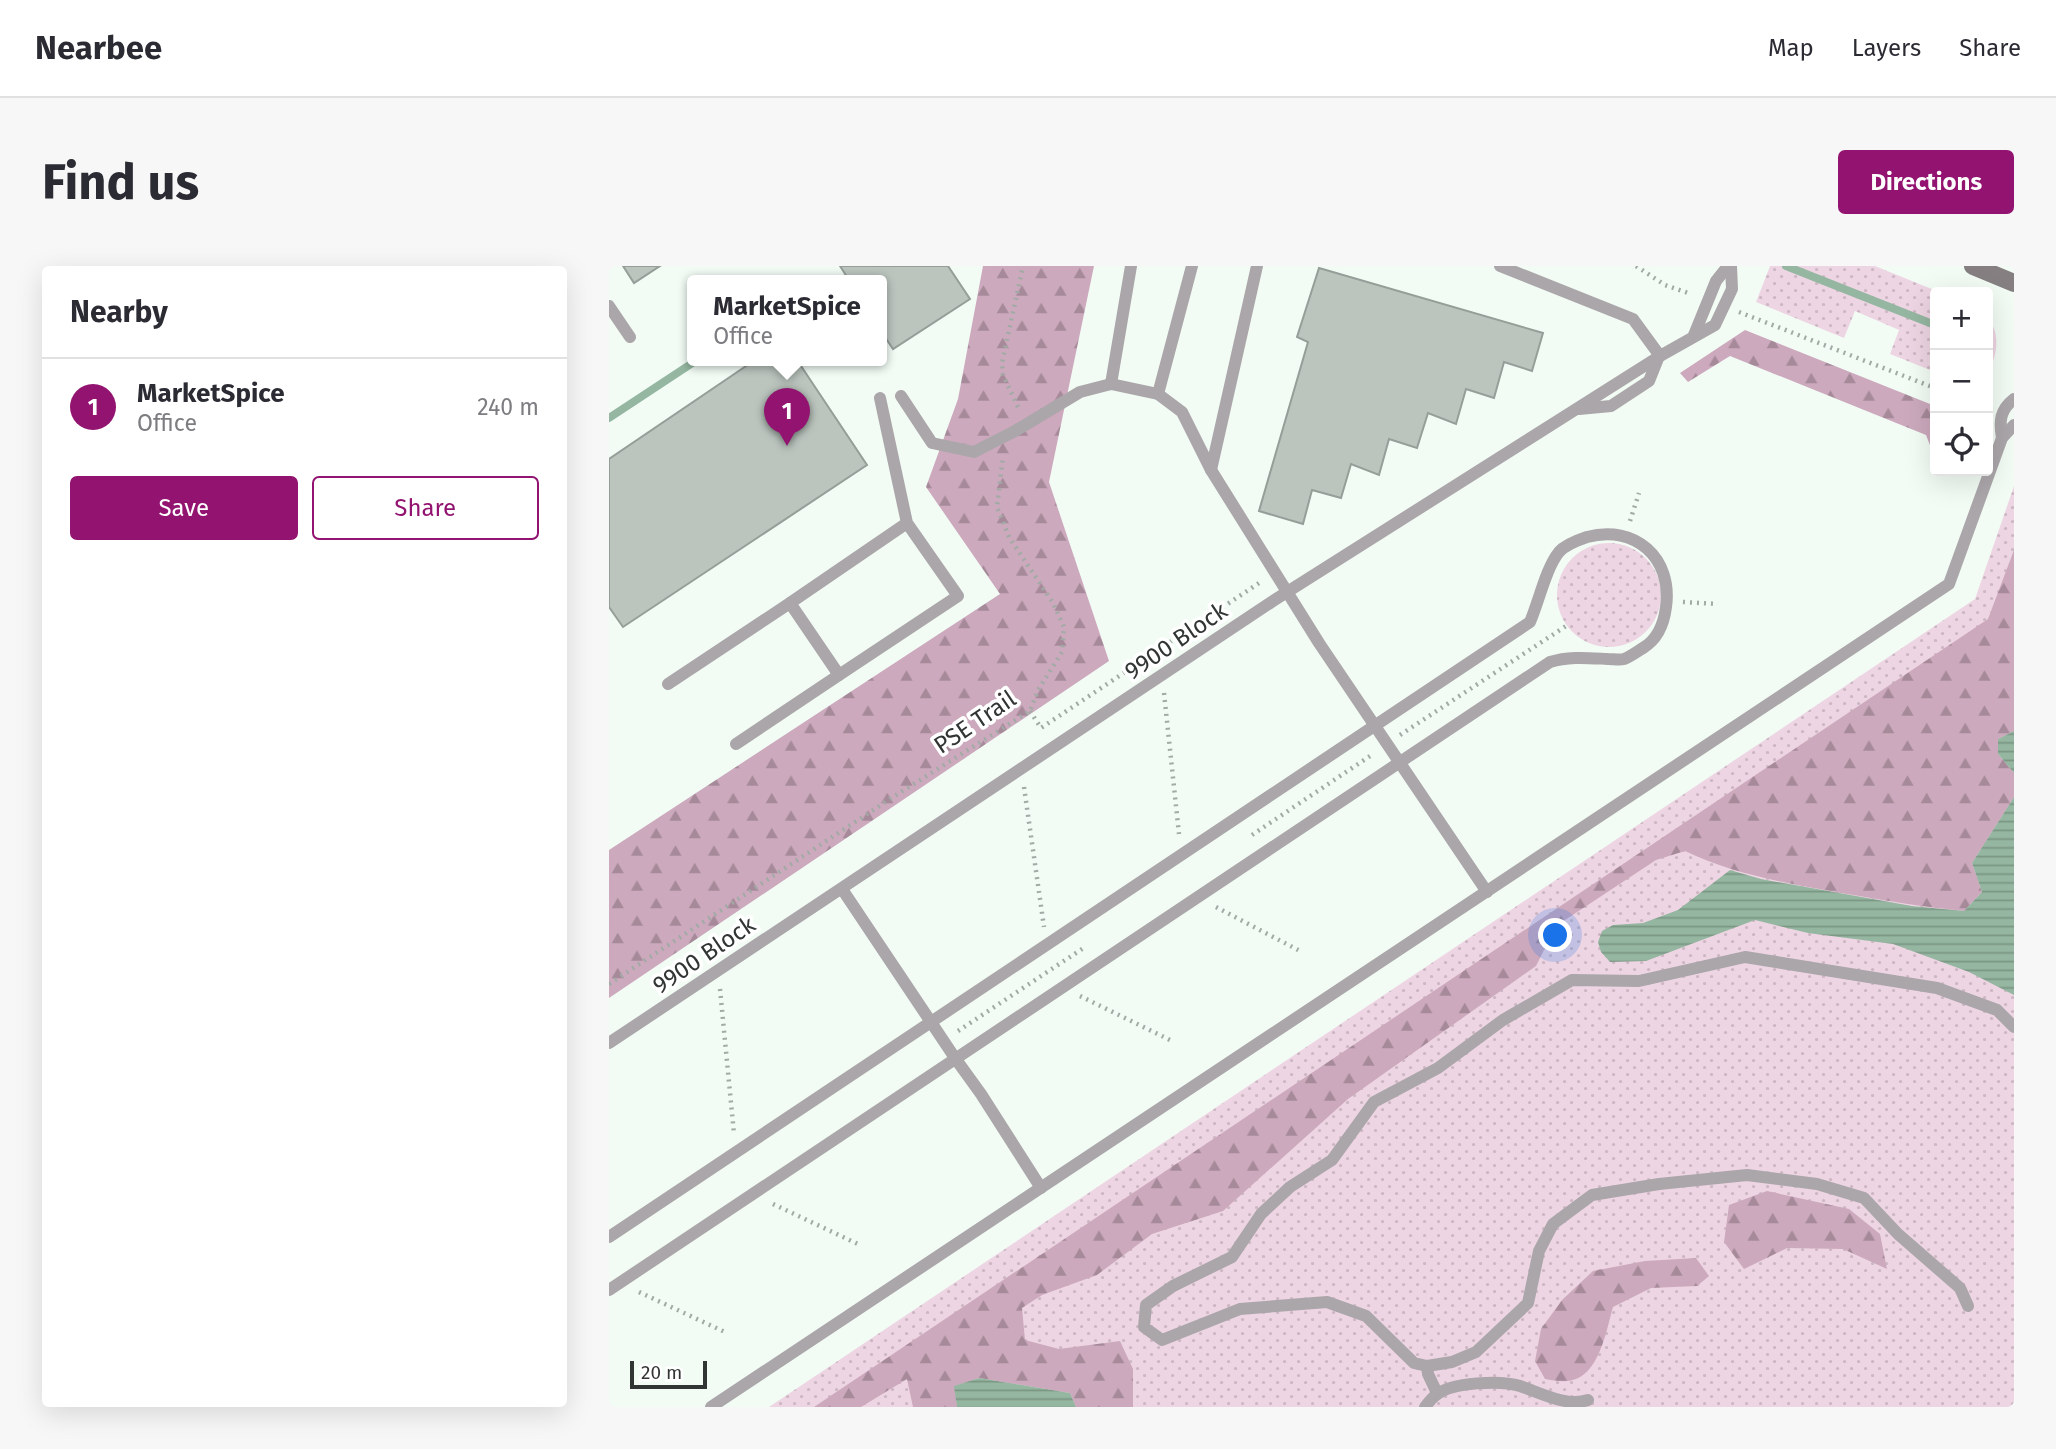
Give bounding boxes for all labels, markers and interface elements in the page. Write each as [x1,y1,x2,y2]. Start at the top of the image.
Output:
text: Nearbee [35,28,162,68]
text: Map [1768,34,1814,62]
text: Layers [1852,34,1921,62]
text: Share [1959,34,2021,62]
button: Directions [1838,150,2014,214]
text: Find us [42,153,199,212]
popup [687,275,887,366]
map controls [1930,287,1993,476]
button: + [1930,287,1993,350]
text: MarketSpice [713,291,861,322]
text: Nearby [70,294,168,330]
text: Office [713,322,773,350]
button: − [1930,350,1993,413]
text: MarketSpice [137,378,285,409]
pin: 1 [764,388,810,446]
text: 1 [88,393,98,421]
text: 240 m [477,393,539,421]
text: Office [137,409,197,437]
button: locate [1930,413,1993,476]
button: Save [70,476,298,540]
button: Share [312,476,539,540]
street label: 9900 Block [1119,596,1233,685]
street label: PSE Trail [929,684,1021,760]
street label: 9900 Block [647,910,761,999]
your location [1538,918,1572,952]
scale bar [630,1358,707,1390]
text: 20 m [641,1361,682,1384]

